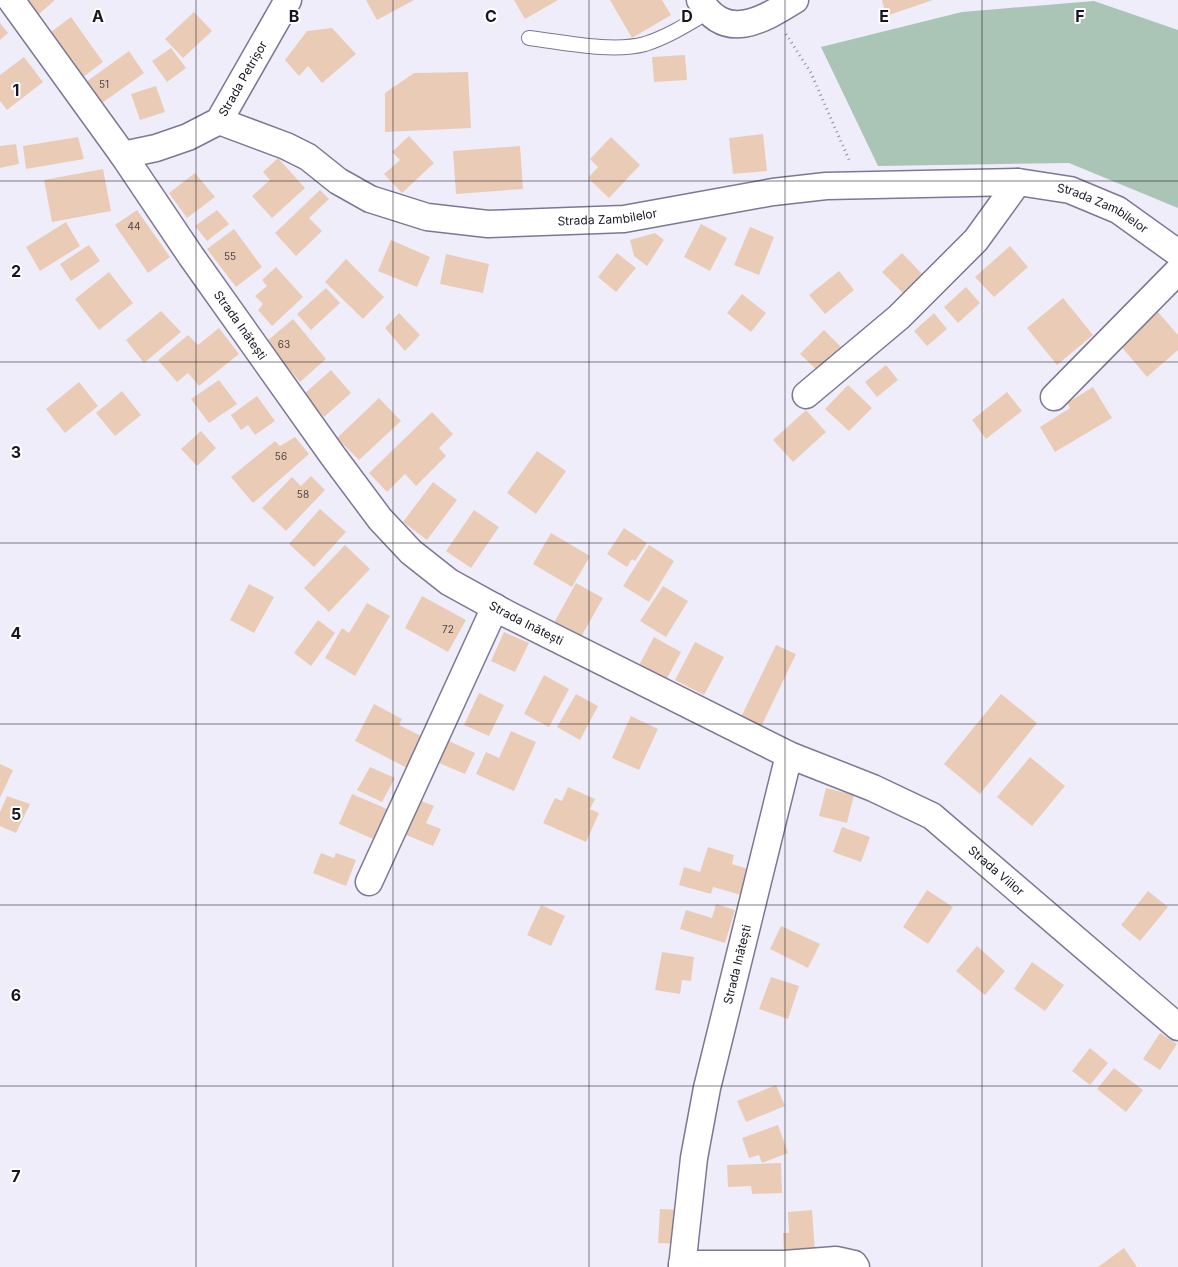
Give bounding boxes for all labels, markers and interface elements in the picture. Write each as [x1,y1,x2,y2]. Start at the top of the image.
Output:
text: A [92,6,104,26]
text: B [289,6,299,26]
text: C [485,6,497,26]
text: D [681,6,693,26]
text: E [879,6,889,26]
text: F [1075,6,1085,26]
street label: Strada Petrișor [215,38,270,119]
house number: 51 [99,78,109,90]
text: 1 [13,80,19,100]
street label: Strada Zambilelor [1056,180,1152,236]
street label: Strada Zambilelor [557,205,659,228]
house number: 44 [128,220,140,232]
house number: 55 [224,250,236,262]
text: 2 [11,261,21,281]
street label: Strada Inătești [211,287,270,363]
house number: 63 [278,338,290,350]
text: 3 [11,442,21,462]
house number: 56 [275,450,287,462]
house number: 58 [297,488,309,500]
street label: Strada Inătești [487,597,566,648]
text: 4 [11,623,22,643]
house number: 72 [442,623,454,635]
text: 5 [11,804,21,824]
street label: Strada Viilor [965,842,1028,899]
street label: Strada Inătești [720,923,754,1006]
text: 6 [11,985,21,1005]
text: 7 [11,1166,21,1186]

